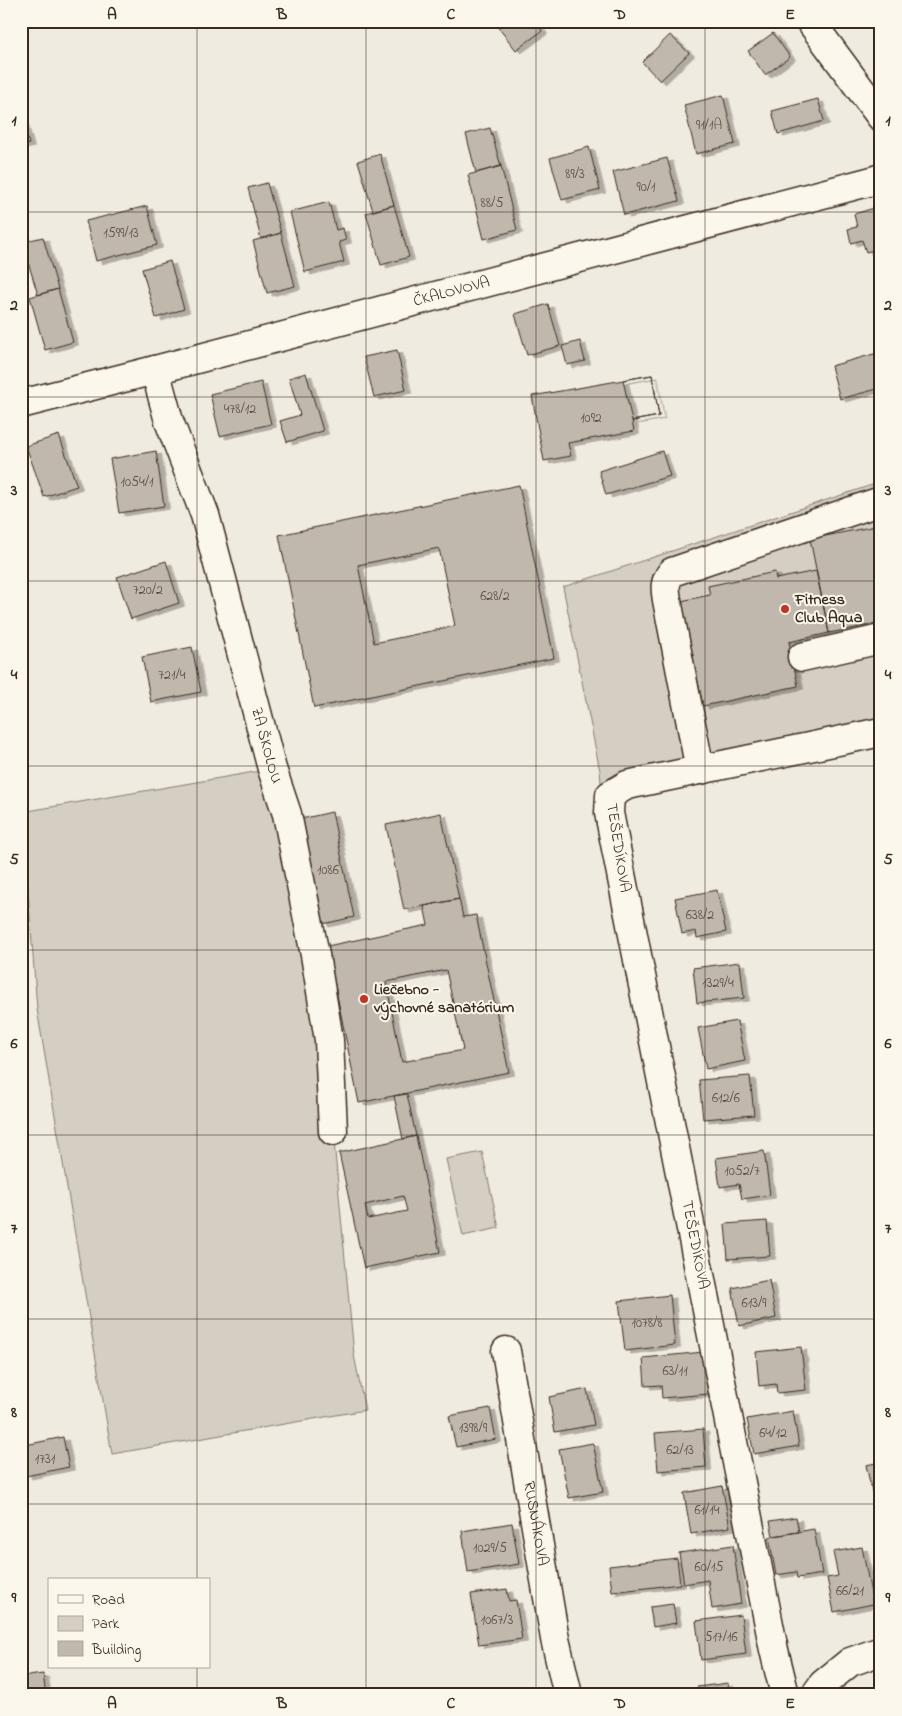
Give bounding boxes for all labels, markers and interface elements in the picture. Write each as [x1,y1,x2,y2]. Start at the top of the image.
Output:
text: A [107,3,117,27]
text: B [276,3,288,27]
text: C [447,3,456,27]
text: D [613,3,626,27]
text: E [785,3,795,27]
text: 1 [11,109,17,133]
text: 1 [885,109,891,133]
house number: 91/1A [696,115,722,136]
house number: 89/3 [565,164,585,185]
house number: 90/1 [636,177,656,198]
house number: 88/5 [481,193,503,214]
house number: 1599/13 [103,223,139,244]
street label: ČKALOVOVA [411,270,493,313]
text: 2 [9,294,18,318]
text: 2 [883,294,892,318]
house number: 478/12 [224,399,256,420]
house number: 1092 [580,408,602,429]
house number: 1054/1 [120,472,154,493]
text: 3 [10,479,18,503]
text: 3 [884,479,892,503]
house number: 720/2 [133,580,163,601]
house number: 628/2 [480,586,510,607]
place label: Fitness Club Aqua [794,588,863,630]
marker: Fitness Club Aqua [779,603,791,615]
text: 4 [10,663,18,687]
text: 4 [884,663,892,687]
house number: 721/4 [158,665,186,686]
street label: ZA ŠKOLOU [244,705,288,787]
street label: TEŠEDÍKOVA [599,802,637,894]
text: 5 [9,848,19,872]
text: 5 [883,848,893,872]
house number: 1086 [317,860,339,881]
house number: 638/2 [686,905,714,926]
house number: 1329/4 [702,973,734,994]
place label: Liečebno - výchovné sanatórium [373,978,515,1021]
marker: Liečebno - výchovné sanatórium [358,993,370,1005]
text: 6 [9,1032,18,1056]
text: 6 [883,1032,892,1056]
house number: 612/6 [712,1088,740,1109]
house number: 1052/7 [724,1161,760,1182]
street label: TEŠEDÍKOVA [675,1199,715,1292]
text: 7 [11,1217,18,1241]
text: 7 [885,1217,892,1241]
house number: 613/9 [742,1293,767,1314]
house number: 1078/8 [631,1313,663,1334]
house number: 63/11 [662,1361,688,1382]
text: 8 [10,1401,17,1425]
text: 8 [884,1401,891,1425]
house number: 1398/9 [459,1418,488,1439]
house number: 64/12 [759,1423,787,1444]
house number: 62/13 [666,1440,694,1461]
house number: 1731 [35,1449,56,1470]
street label: RUSNÁKOVA [516,1479,554,1568]
house number: 61/14 [694,1500,720,1521]
house number: 1029/5 [473,1538,507,1559]
house number: 60/15 [694,1557,724,1578]
legend [48,1578,210,1668]
house number: 66/21 [836,1581,865,1602]
text: 9 [11,1586,17,1610]
text: 9 [885,1586,891,1610]
text: Road [92,1589,125,1611]
house number: 1067/3 [481,1610,513,1631]
text: Park [92,1613,120,1635]
house number: 517/16 [704,1627,738,1648]
text: Building [91,1639,141,1662]
text: A [107,1692,117,1716]
text: B [276,1692,288,1716]
text: C [447,1692,456,1716]
text: D [613,1692,626,1716]
text: E [785,1692,795,1716]

